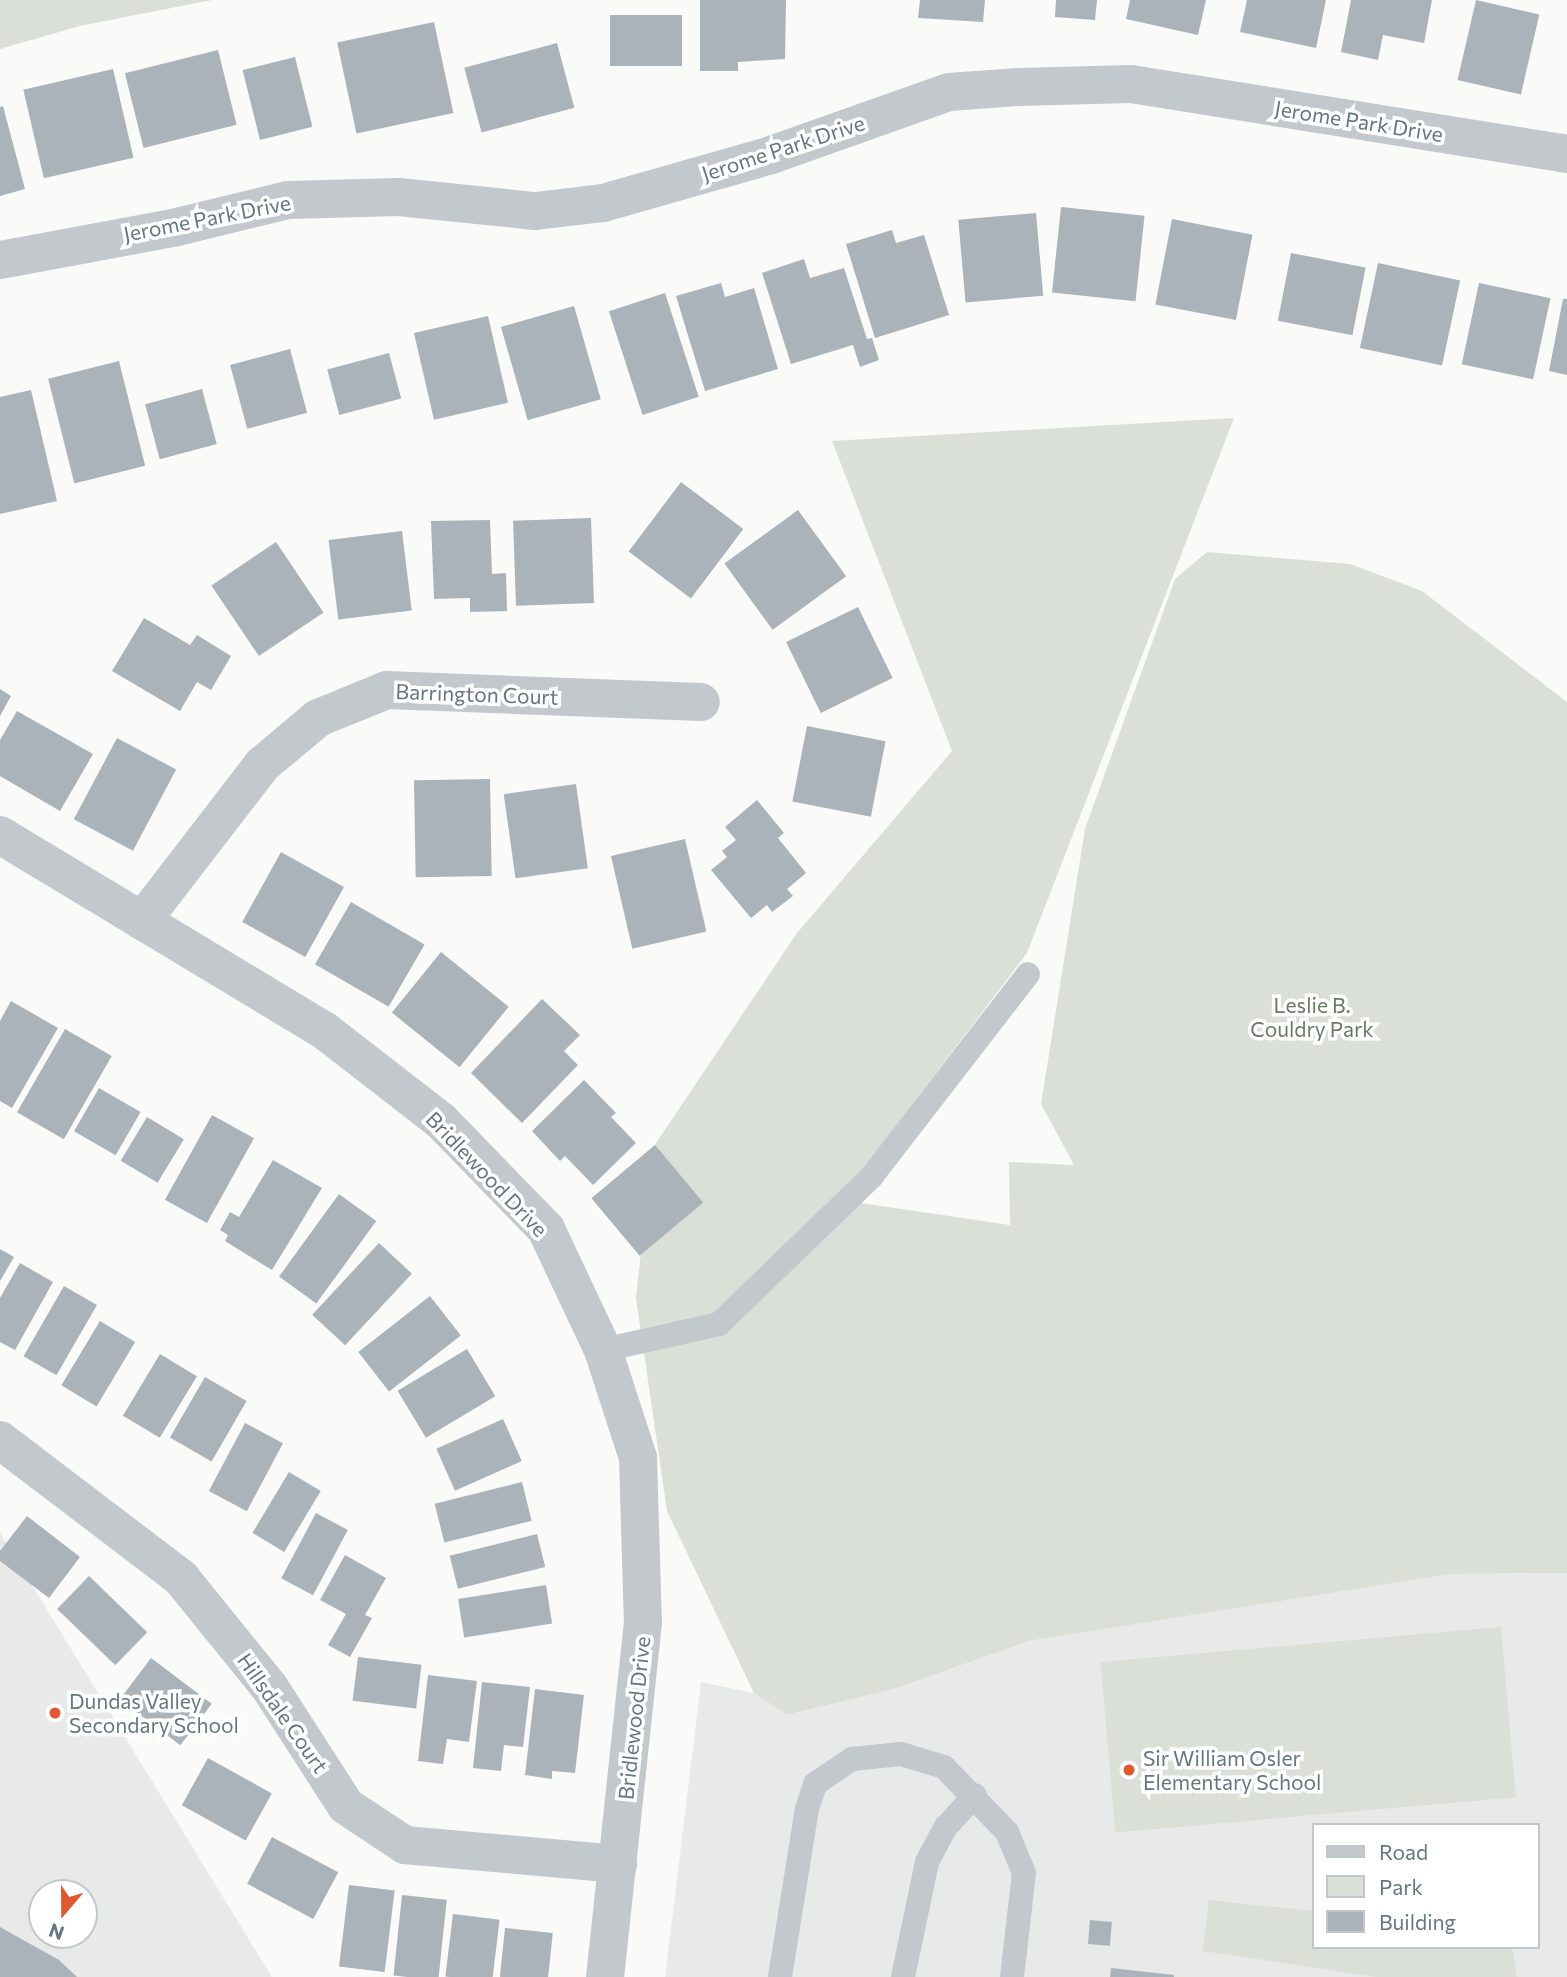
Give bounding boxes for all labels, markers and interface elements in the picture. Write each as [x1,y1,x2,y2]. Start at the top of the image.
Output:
street label: Jerome Park Drive [1273,95,1445,147]
street label: Jerome Park Drive [698,110,868,186]
street label: Jerome Park Drive [121,189,293,247]
street label: Barrington Court [395,679,559,709]
park label: Leslie B. Couldry Park [1250,992,1374,1042]
street label: Bridlewood Drive [421,1106,553,1242]
street label: Bridlewood Drive [613,1635,655,1801]
street label: Hillsdale Court [232,1648,334,1778]
place label: Dundas Valley Secondary School [69,1688,239,1738]
marker: Dundas Valley Secondary School [47,1705,63,1721]
place label: Sir William Osler Elementary School [1143,1745,1321,1795]
marker: Sir William Osler Elementary School [1121,1762,1137,1778]
legend [1312,1823,1539,1949]
text: Road [1379,1839,1428,1864]
text: Park [1379,1874,1423,1899]
north arrow [28,1879,98,1949]
text: Building [1379,1909,1456,1934]
text: N [46,1919,67,1946]

